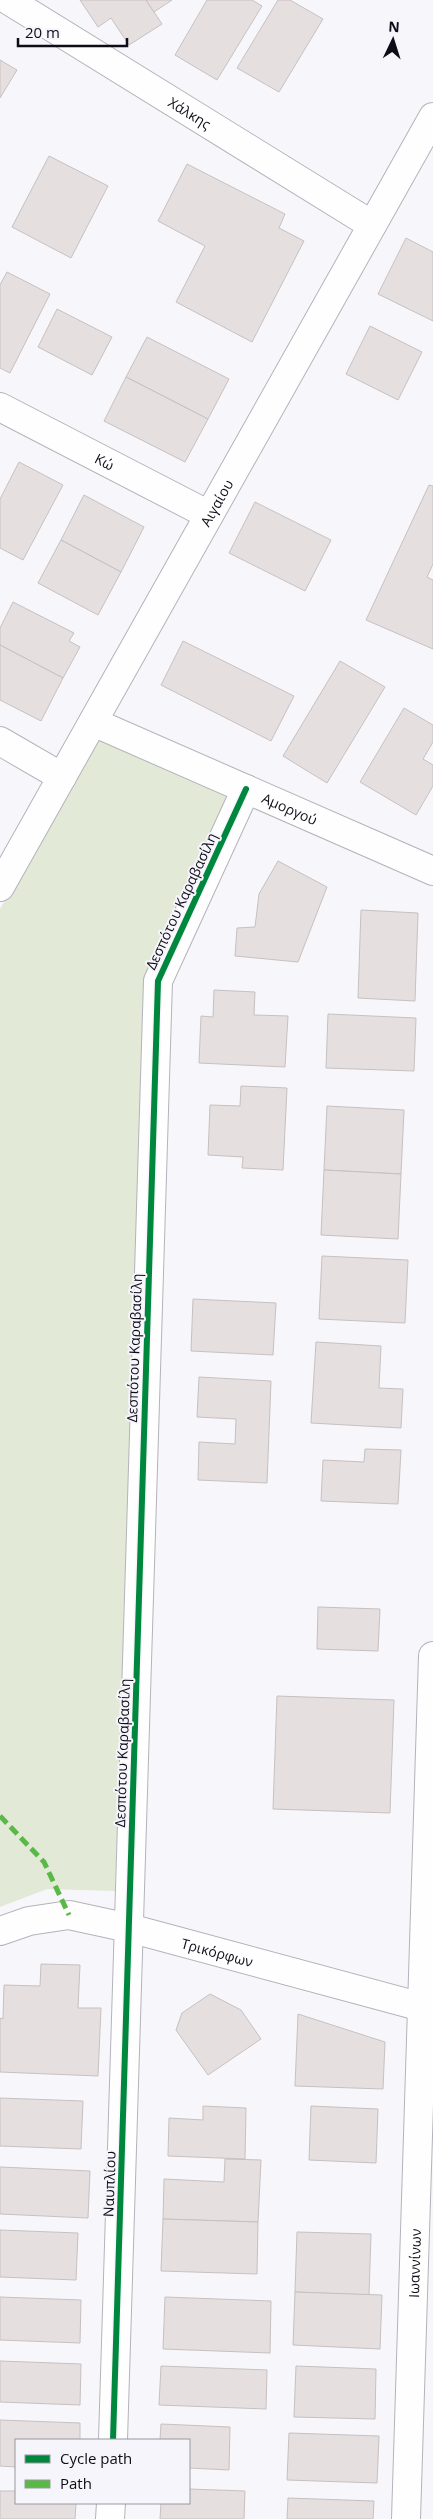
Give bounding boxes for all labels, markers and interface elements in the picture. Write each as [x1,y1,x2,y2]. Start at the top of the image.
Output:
scale bar [18,15,126,47]
north arrow [368,15,418,65]
text: N [388,17,400,36]
text: 20 m [25,22,60,42]
street label: Χάλκης [165,92,215,133]
street label: Κώ [92,448,118,474]
street label: Αιγαίου [195,476,237,530]
street label: Αμοργού [259,788,321,829]
street label: Δεσπότου Καραβασίλη [141,829,221,973]
street label: Δεσπότου Καραβασίλη [122,1273,146,1423]
street label: Δεσπότου Καραβασίλη [110,1678,134,1828]
street label: Τρικόρφων [179,1933,255,1971]
street label: Ναυπλίου [98,2151,120,2217]
street label: Ιωαννίνων [403,2228,425,2298]
legend [15,2439,190,2504]
text: Cycle path [60,2448,132,2468]
text: Path [60,2473,92,2493]

